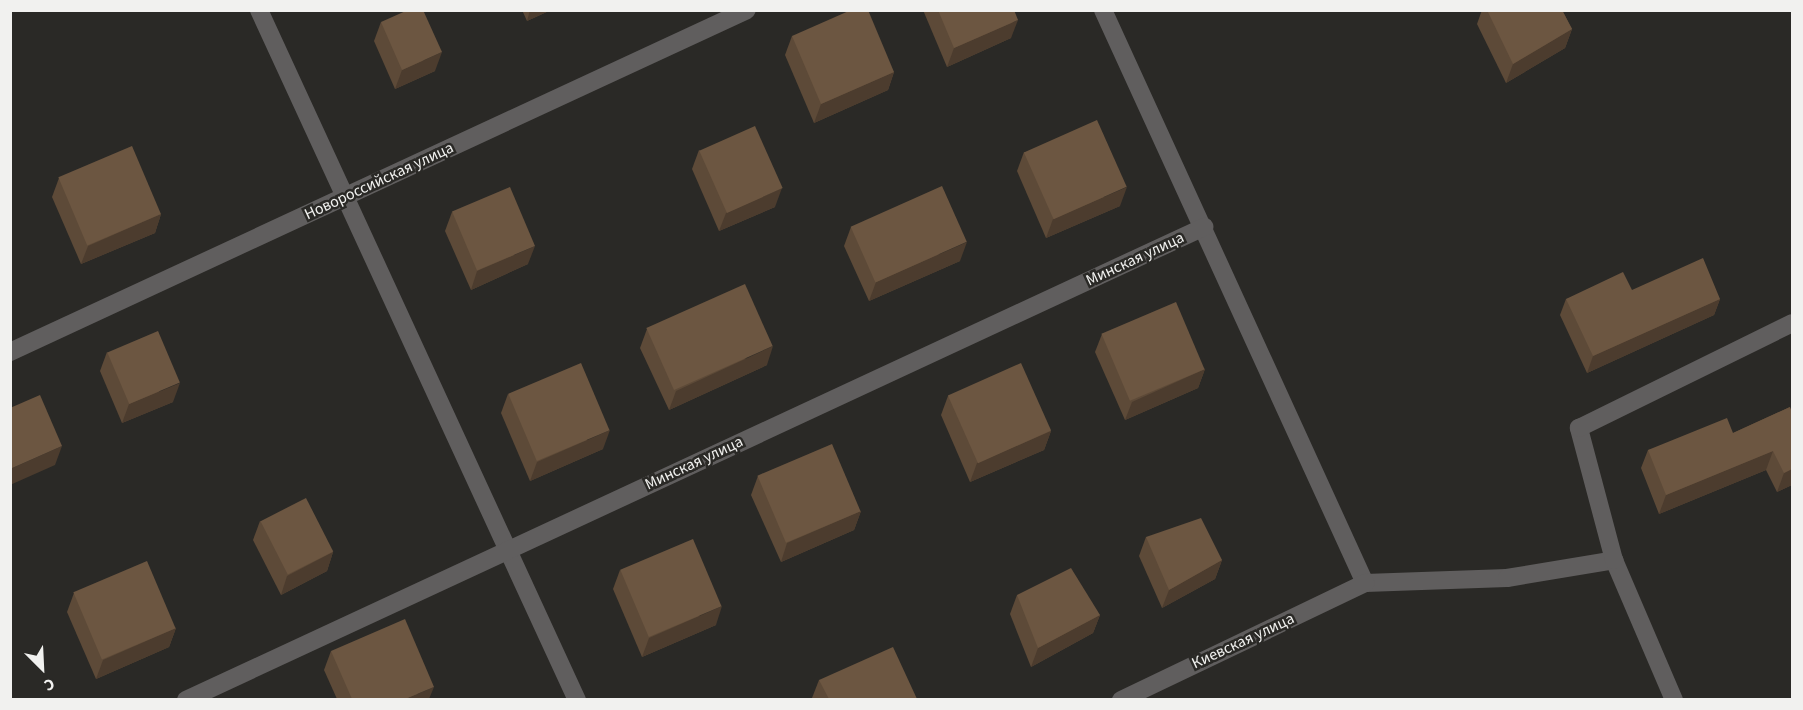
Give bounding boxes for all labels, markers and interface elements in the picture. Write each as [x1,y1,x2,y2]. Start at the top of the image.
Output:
street label: Новороссийская улица [301,138,457,224]
street label: Минская улица [1083,228,1187,290]
street label: Минская улица [642,432,746,494]
street label: Киевская улица [1189,609,1297,673]
north arrow [12,638,72,698]
text: С [41,673,58,696]

